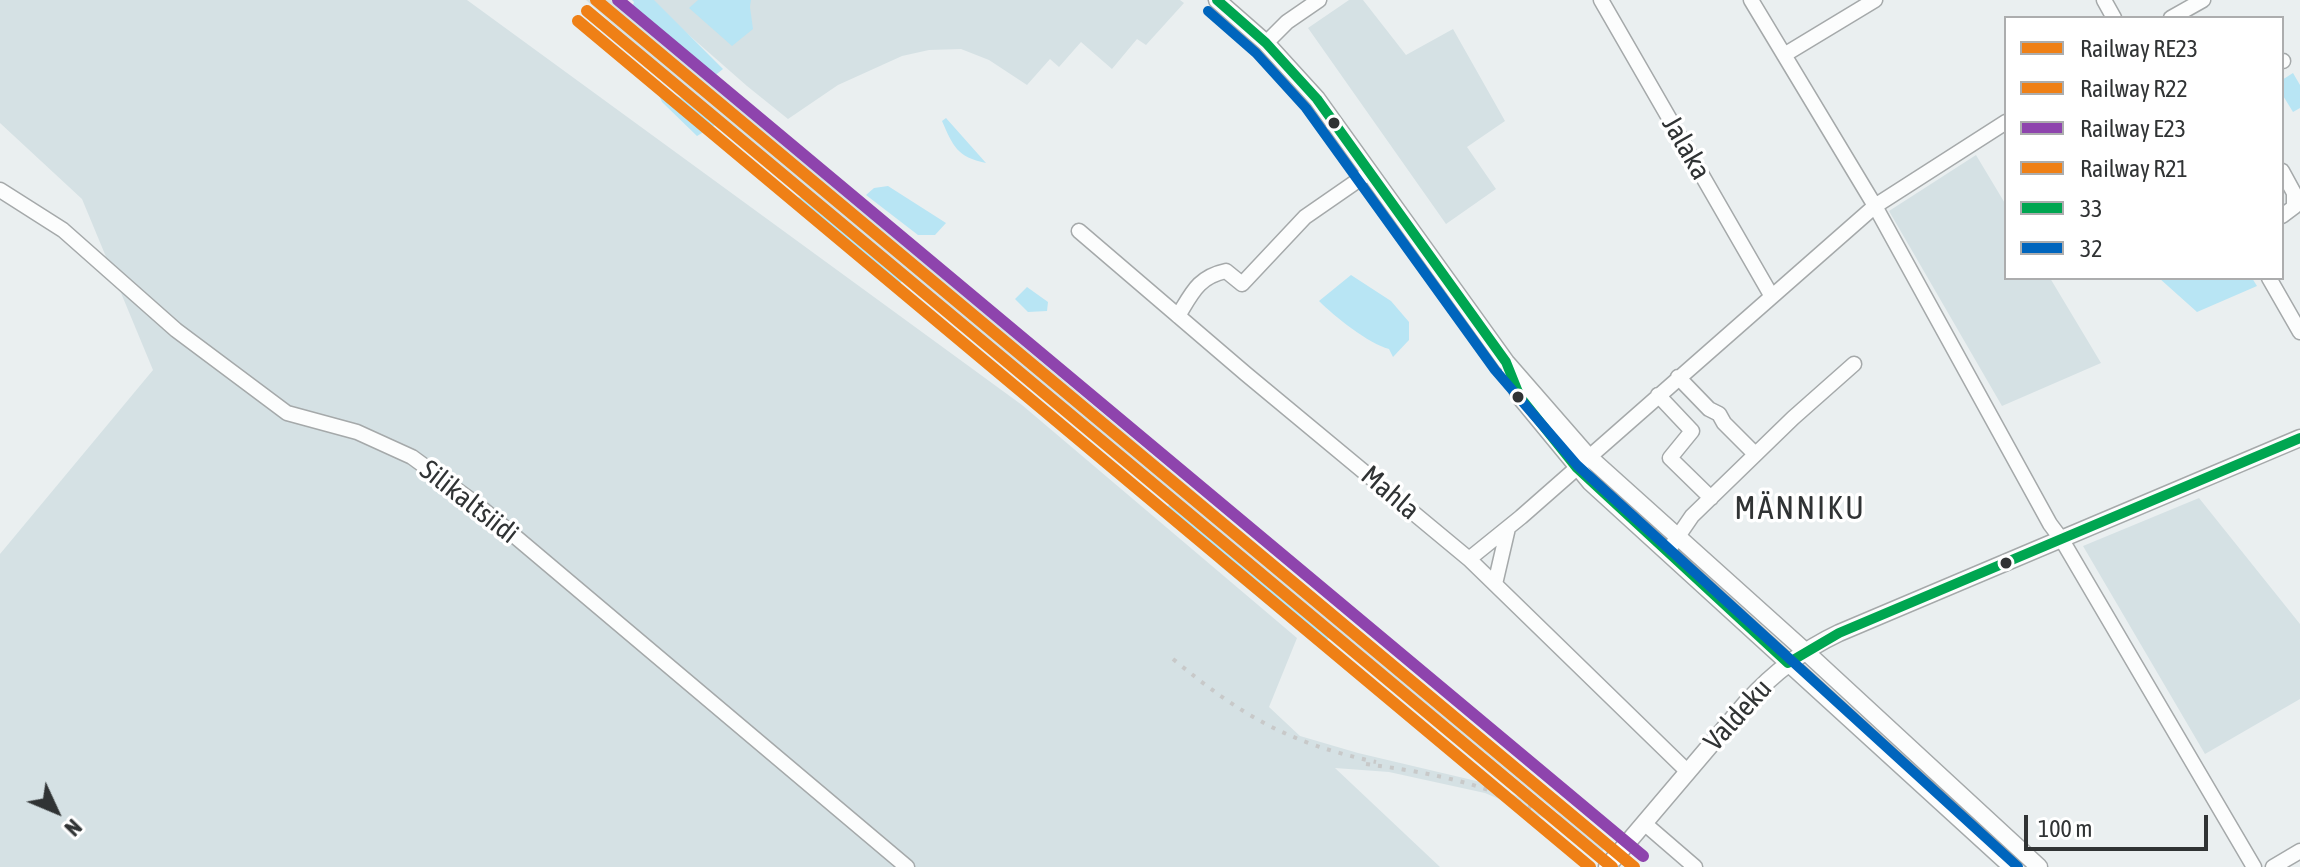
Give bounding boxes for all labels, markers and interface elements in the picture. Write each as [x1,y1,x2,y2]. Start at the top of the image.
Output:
legend [2004,16,2284,280]
text: Railway RE23 [2080,35,2198,62]
text: Railway R22 [2080,75,2188,102]
street label: Jalaka [1655,110,1717,186]
unlabelled marker [1326,115,1342,131]
text: Railway E23 [2080,115,2186,142]
text: Railway R21 [2080,155,2188,182]
text: 33 [2080,195,2103,222]
text: 32 [2080,235,2103,262]
unlabelled marker [1510,389,1526,405]
street label: Silikaltsiidi [413,453,525,551]
street label: Mahla [1354,459,1426,527]
district label: MÄNNIKU [1734,490,1866,528]
unlabelled marker [1998,555,2014,571]
street label: Valdeku [1697,672,1779,758]
north arrow [16,771,96,851]
scale bar [2028,799,2212,849]
text: N [59,814,87,841]
text: 100 m [2038,815,2092,842]

